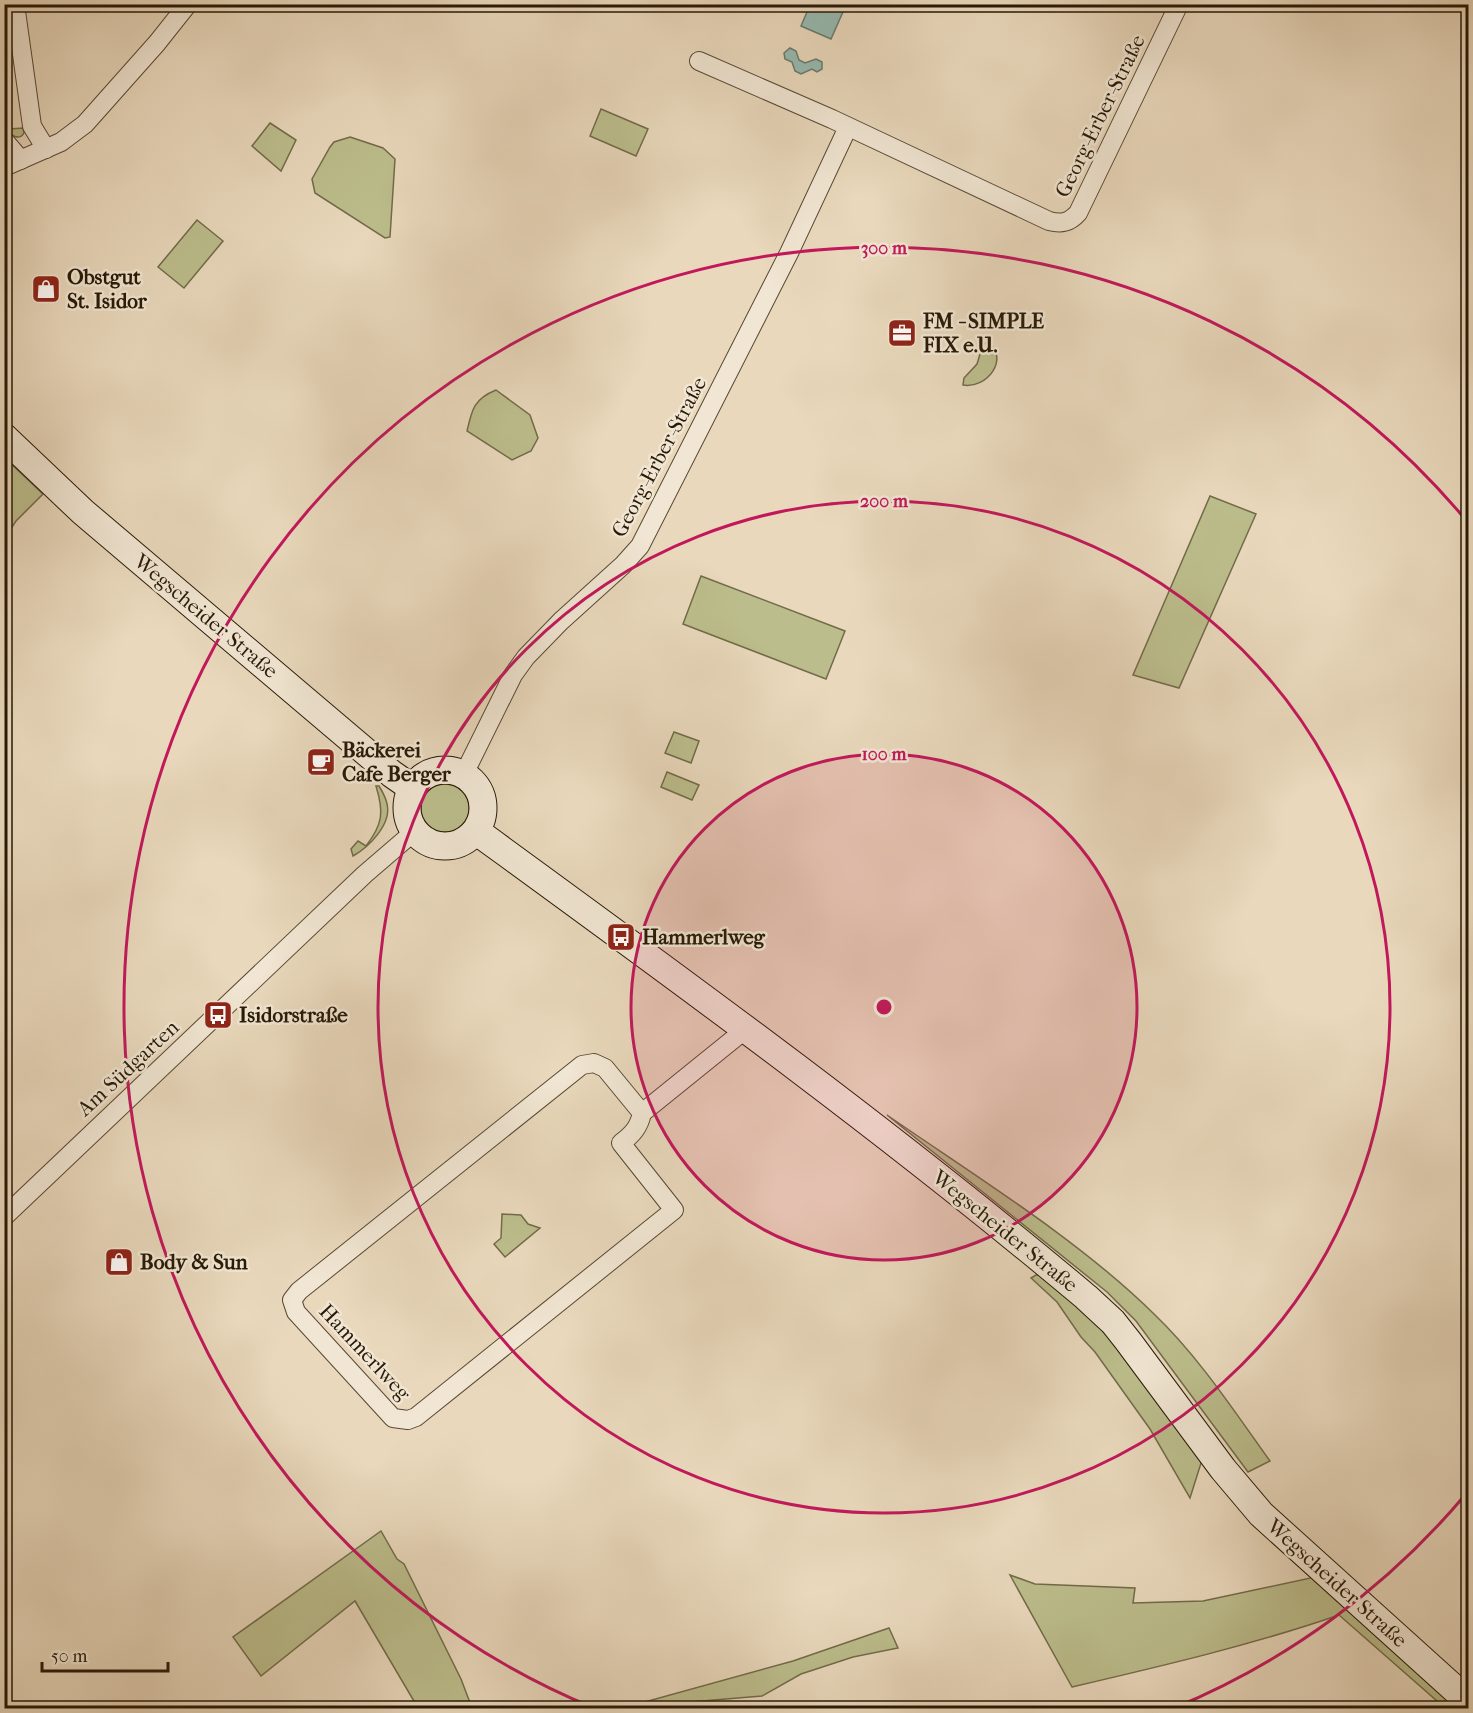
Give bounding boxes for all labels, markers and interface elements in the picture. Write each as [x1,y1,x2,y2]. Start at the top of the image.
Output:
street label: Georg-Erber-Straße [1050,31,1150,201]
text: 300 m [861,238,908,259]
place label: Obstgut St. Isidor [67,265,148,313]
shop icon: Obstgut St. Isidor [30,273,62,305]
place label: FM - SIMPLE FIX e.U. [922,309,1044,357]
office icon: FM - SIMPLE FIX e.U. [886,317,918,349]
street label: Georg-Erber-Straße [607,373,711,541]
text: 200 m [860,491,909,512]
street label: Wegscheider Straße [129,548,283,683]
place label: Bäckerei Cafe Berger [342,738,452,786]
text: 100 m [861,744,908,765]
cafe icon: Bäckerei Cafe Berger [305,746,337,778]
bus stop icon: Hammerlweg [605,921,637,953]
place label: Hammerlweg [642,925,766,949]
centre of rings [874,997,894,1017]
bus stop icon: Isidorstraße [202,999,234,1031]
place label: Isidorstraße [239,1003,348,1027]
street label: Am Südgarten [72,1015,184,1122]
street label: Wegscheider Straße [927,1164,1083,1297]
shop icon: Body & Sun [103,1246,135,1278]
place label: Body & Sun [140,1250,249,1274]
street label: Hammerlweg [314,1299,416,1406]
street label: Wegscheider Straße [1261,1513,1412,1652]
scale bar [42,1635,168,1673]
text: 50 m [51,1646,88,1667]

